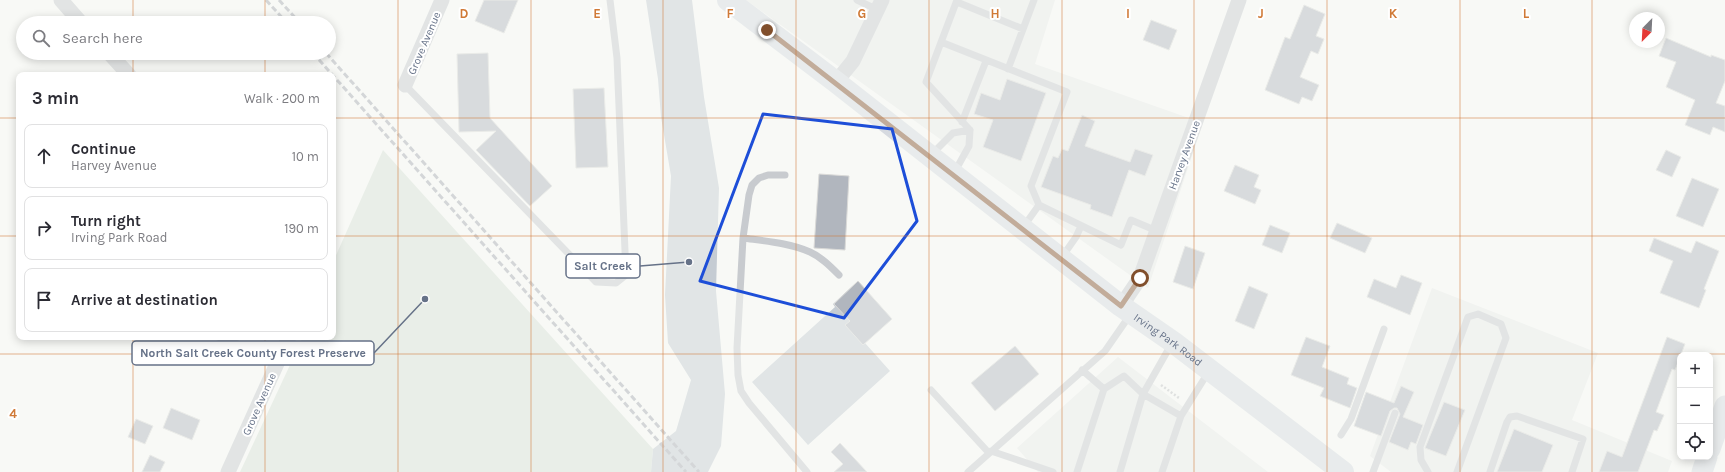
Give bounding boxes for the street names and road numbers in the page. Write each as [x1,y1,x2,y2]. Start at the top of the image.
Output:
street label: Grove Avenue [405,9,444,77]
street label: Harvey Avenue [1166,119,1203,191]
street label: Irving Park Road [1131,311,1205,369]
street label: Grove Avenue [240,371,279,437]

